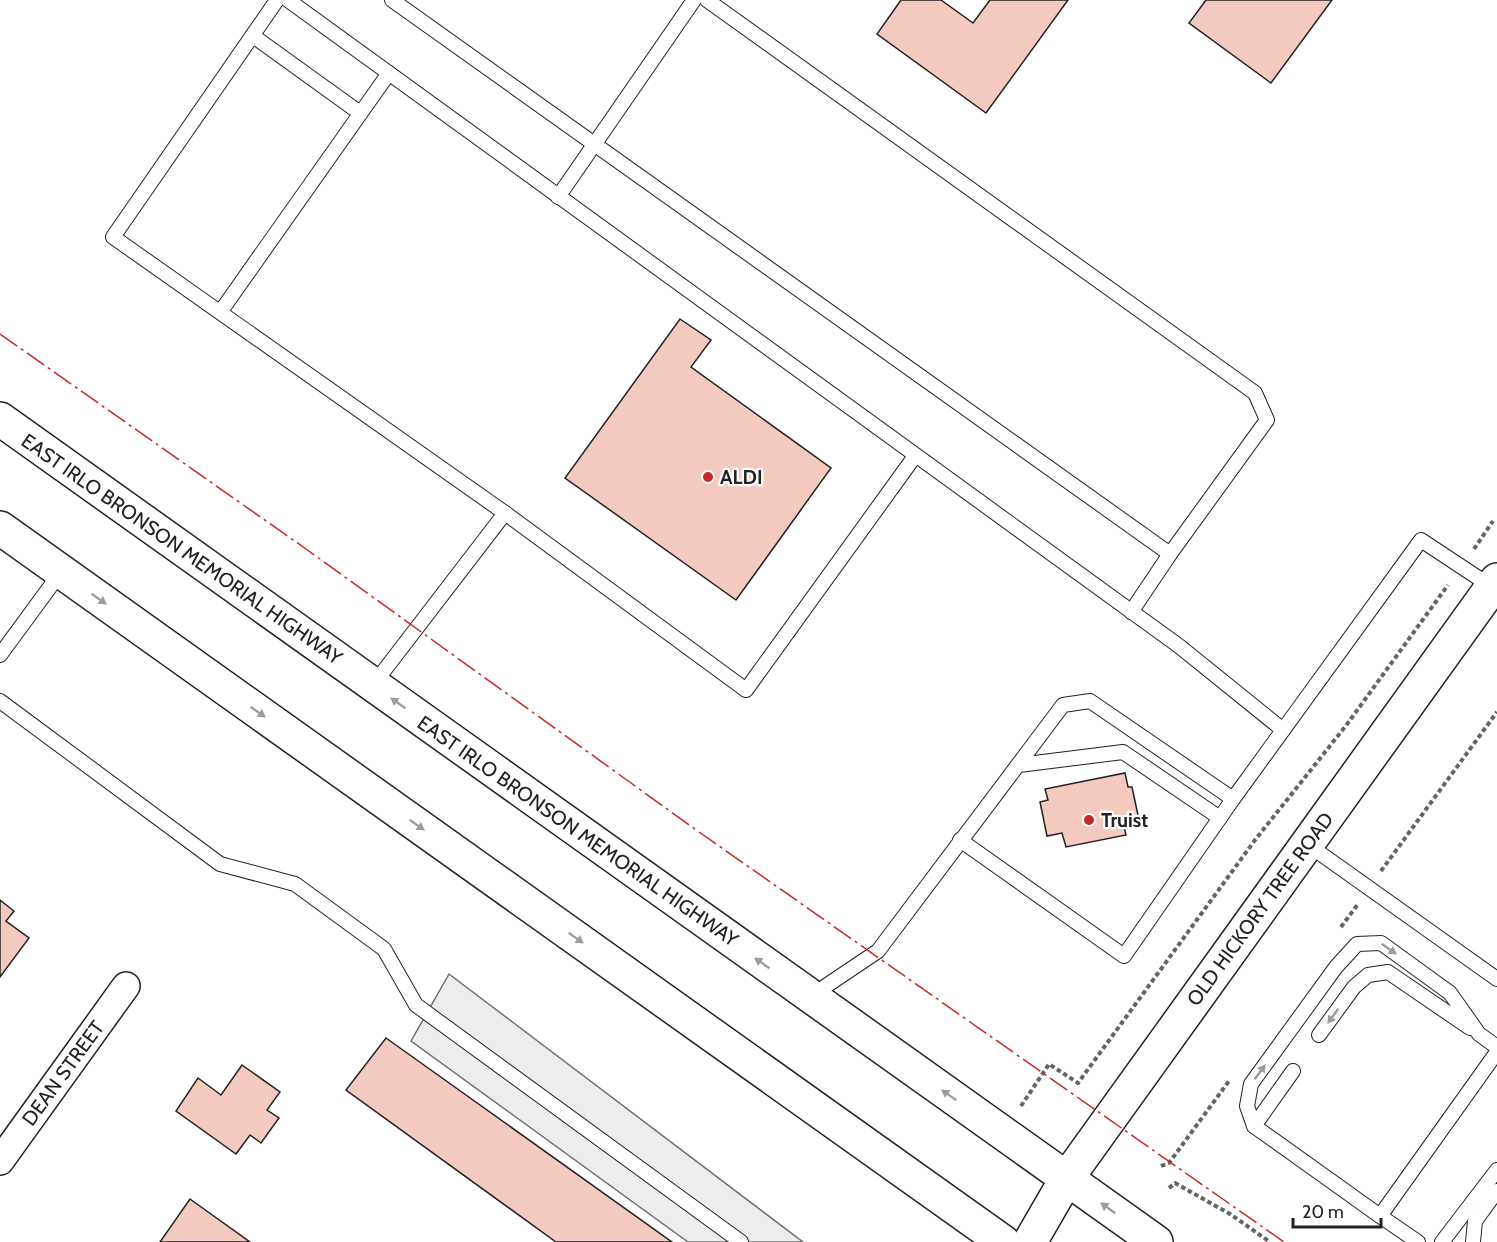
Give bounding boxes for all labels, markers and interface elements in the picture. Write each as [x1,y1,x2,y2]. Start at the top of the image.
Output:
street label: EAST IRLO BRONSON MEMORIAL HIGHWAY [17,428,348,670]
place label: ALDI [720,465,763,489]
marker: ALDI [701,470,715,484]
one-way arrow [91,593,107,604]
one-way arrow [391,697,407,709]
one-way arrow [249,706,265,718]
street label: EAST IRLO BRONSON MEMORIAL HIGHWAY [413,710,744,952]
place label: Truist [1101,808,1148,832]
street label: OLD HICKORY TREE ROAD [1182,808,1338,1010]
marker: Truist [1082,813,1096,827]
one-way arrow [408,819,424,831]
one-way arrow [567,932,583,944]
one-way arrow [1381,943,1397,955]
one-way arrow [755,957,771,969]
one-way arrow [1327,1007,1339,1023]
street label: DEAN STREET [17,1016,109,1130]
one-way arrow [1253,1065,1265,1080]
one-way arrow [941,1090,957,1101]
scale bar [1293,1191,1382,1229]
text: 20 m [1302,1201,1344,1223]
one-way arrow [1100,1202,1116,1214]

